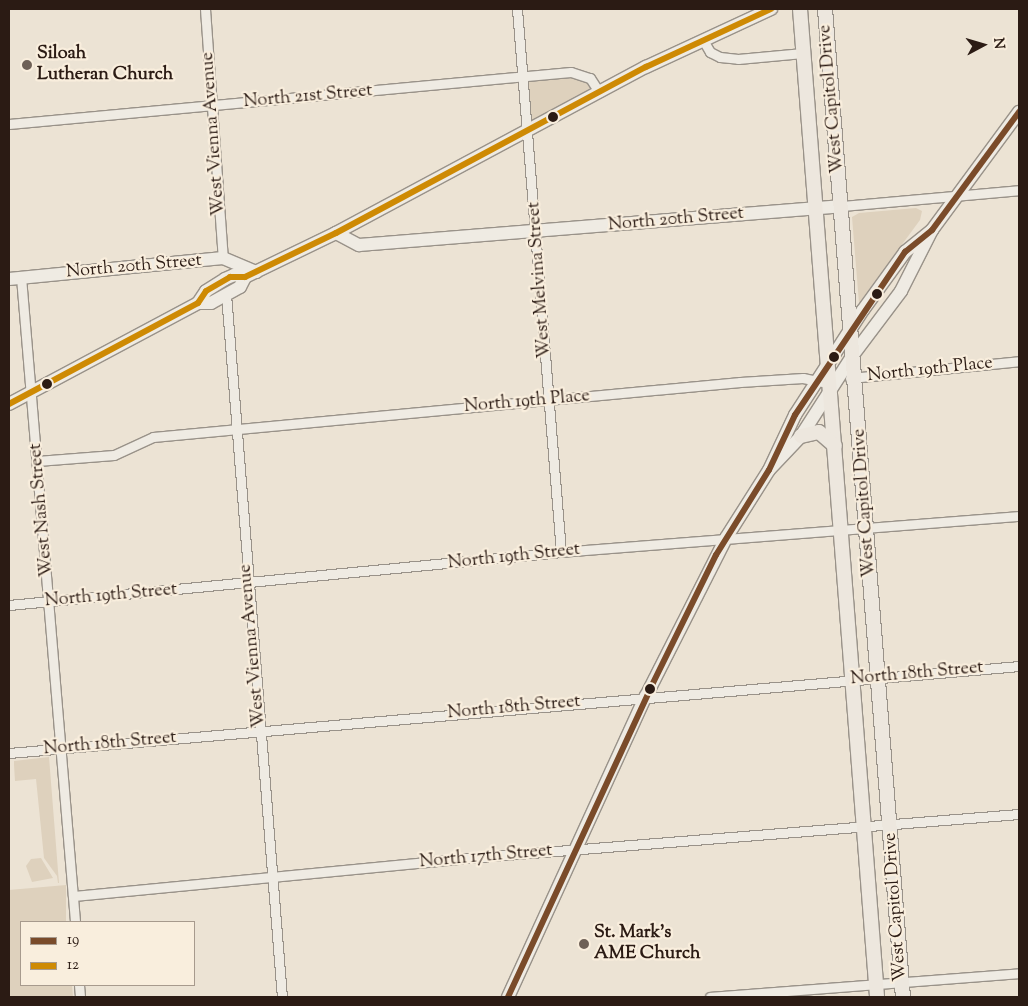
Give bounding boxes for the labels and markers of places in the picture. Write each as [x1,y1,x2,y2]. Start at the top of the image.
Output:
place label: Siloah Lutheran Church [37,44,173,86]
marker: Siloah Lutheran Church [21,59,33,71]
unlabelled marker [548,112,558,122]
unlabelled marker [872,289,882,299]
unlabelled marker [829,352,839,362]
unlabelled marker [42,379,52,389]
unlabelled marker [645,684,655,694]
place label: St. Mark's AME Church [594,923,701,966]
marker: St. Mark's AME Church [578,938,590,950]

